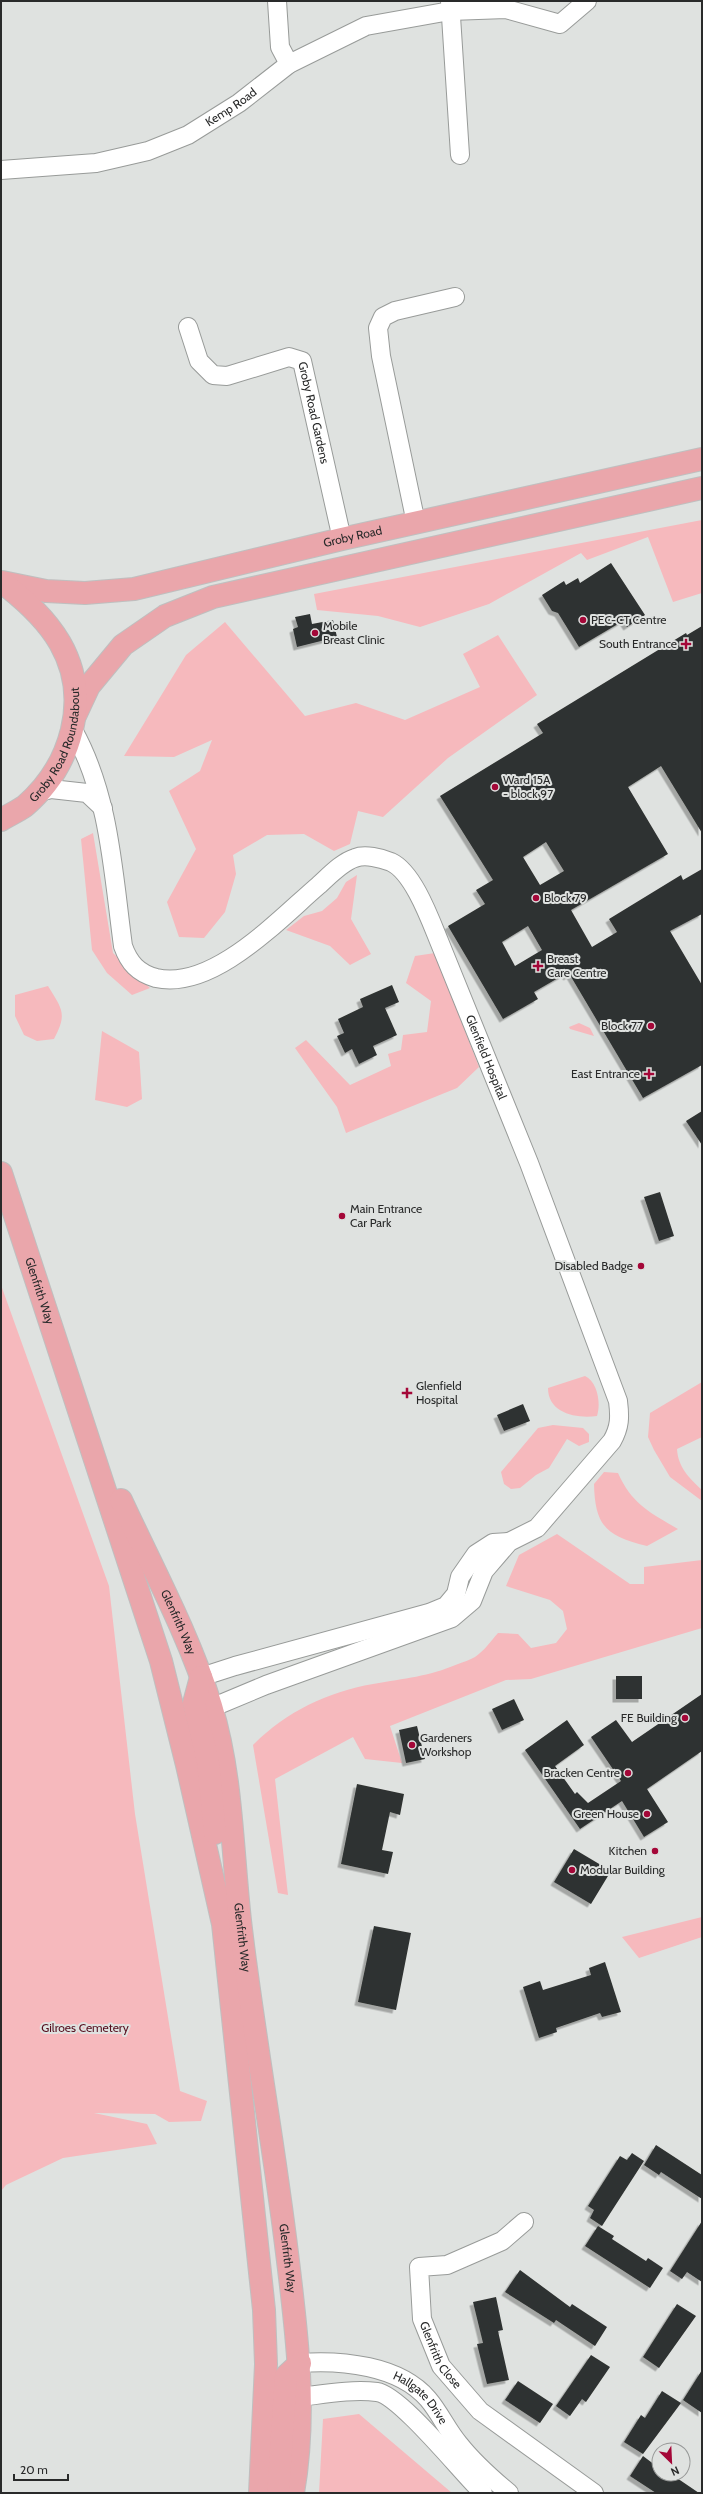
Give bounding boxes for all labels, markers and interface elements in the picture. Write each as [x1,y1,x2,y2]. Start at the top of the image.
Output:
street label: Kemp Road [202,84,259,129]
street label: Groby Road Gardens [295,360,333,465]
street label: Groby Road [322,522,383,550]
place label: PEC-CT Centre [591,612,666,627]
marker: PEC-CT Centre [578,615,588,625]
place label: Mobile Breast Clinic [323,618,385,647]
marker: Mobile Breast Clinic [310,628,320,638]
place label: South Entrance [599,636,677,651]
marker: South Entrance [680,638,692,650]
street label: Groby Road Roundabout [26,687,82,805]
place label: Ward 15A - block 97 [503,772,553,801]
marker: Ward 15A - block 97 [490,782,500,792]
place label: Block 79 [544,890,587,905]
marker: Block 79 [531,893,541,903]
place label: Breast Care Centre [547,951,606,980]
marker: Breast Care Centre [532,960,544,972]
street label: Glenfield Hospital [463,1012,511,1102]
place label: Block 77 [601,1018,643,1033]
marker: Block 77 [646,1021,656,1031]
place label: East Entrance [571,1066,640,1081]
marker: East Entrance [643,1068,655,1080]
place label: Main Entrance Car Park [350,1201,422,1230]
marker: Main Entrance Car Park [337,1211,347,1221]
street label: Glenfrith Way [22,1255,58,1326]
place label: Disabled Badge [554,1258,633,1273]
marker: Disabled Badge [636,1261,646,1271]
place label: Glenfield Hospital [416,1378,462,1407]
marker: Glenfield Hospital [401,1387,413,1399]
street label: Glenfrith Way [158,1587,200,1657]
place label: FE Building [621,1710,678,1725]
marker: FE Building [680,1713,690,1723]
place label: Gardeners Workshop [420,1730,472,1759]
marker: Gardeners Workshop [407,1740,417,1750]
place label: Bracken Centre [544,1765,620,1780]
marker: Bracken Centre [623,1768,633,1778]
place label: Green House [573,1806,639,1821]
marker: Green House [642,1809,652,1819]
place label: Kitchen [609,1843,647,1858]
marker: Kitchen [650,1846,660,1856]
place label: Modular Building [580,1862,666,1877]
marker: Modular Building [567,1865,577,1875]
street label: Glenfrith Way [231,1902,254,1973]
park label: Gilroes Cemetery [41,2020,129,2035]
street label: Glenfrith Way [276,2223,300,2294]
street label: Glenfrith Close [417,2319,465,2391]
street label: Hallgate Drive [391,2368,451,2427]
north arrow [651,2442,691,2482]
scale bar [14,2456,68,2482]
text: 20 m [20,2462,48,2477]
text: N [669,2463,681,2479]

